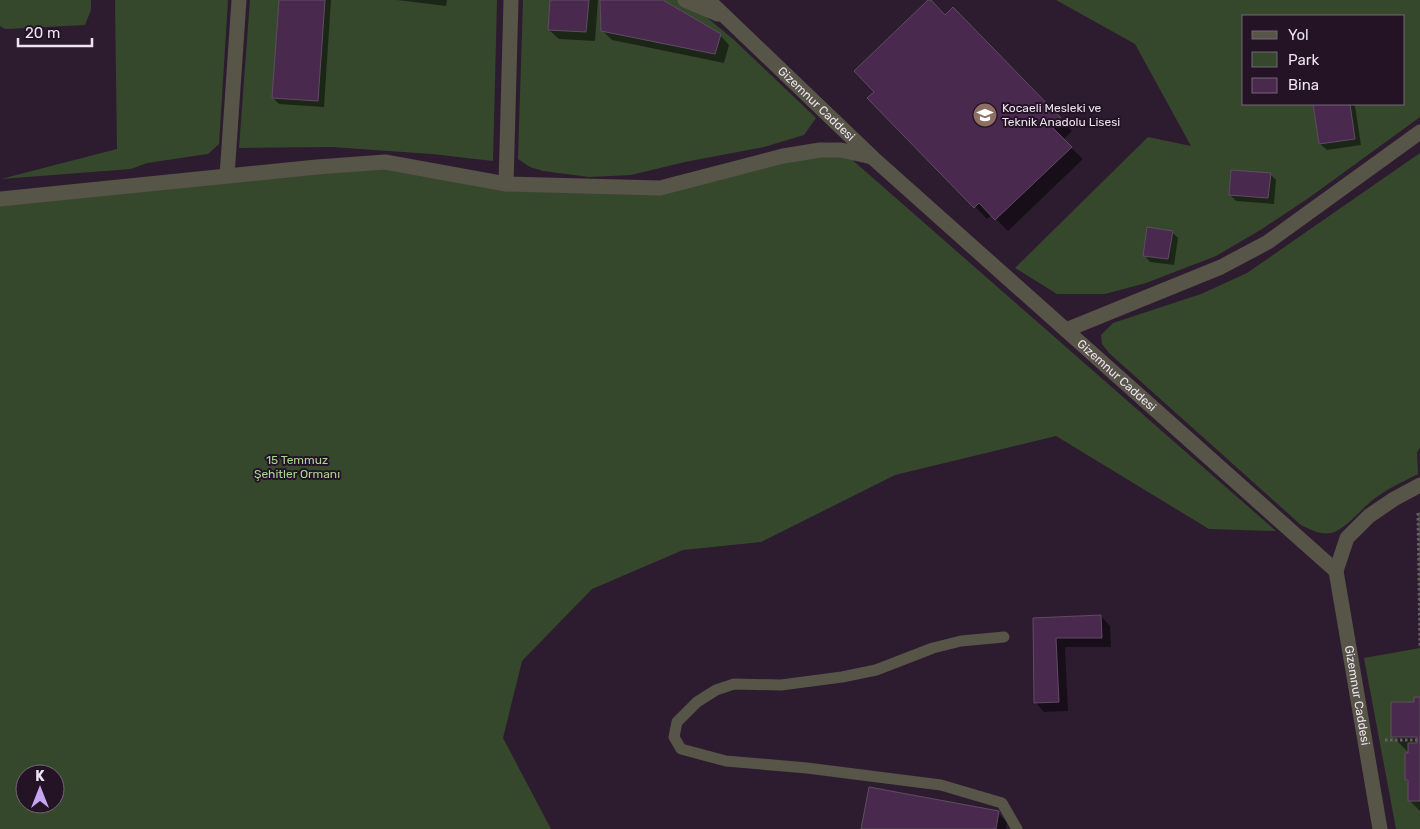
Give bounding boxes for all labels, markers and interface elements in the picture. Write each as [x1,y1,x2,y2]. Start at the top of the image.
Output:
scale bar [18,15,91,47]
legend [1242,15,1405,105]
text: 20 m [25,24,60,42]
text: Yol [1288,26,1309,44]
text: Park [1288,51,1319,69]
street label: Gizemnur Caddesi [775,64,858,144]
text: Bina [1288,76,1319,94]
place label: Kocaeli Mesleki ve Teknik Anadolu Lisesi [1002,101,1120,129]
school or university icon: Kocaeli Mesleki ve Teknik Anadolu Lisesi [972,102,998,128]
street label: Gizemnur Caddesi [1074,337,1159,414]
park label: 15 Temmuz Şehitler Ormanı [254,453,340,481]
street label: Gizemnur Caddesi [1342,644,1373,746]
north arrow [15,764,65,814]
text: K [35,768,45,785]

